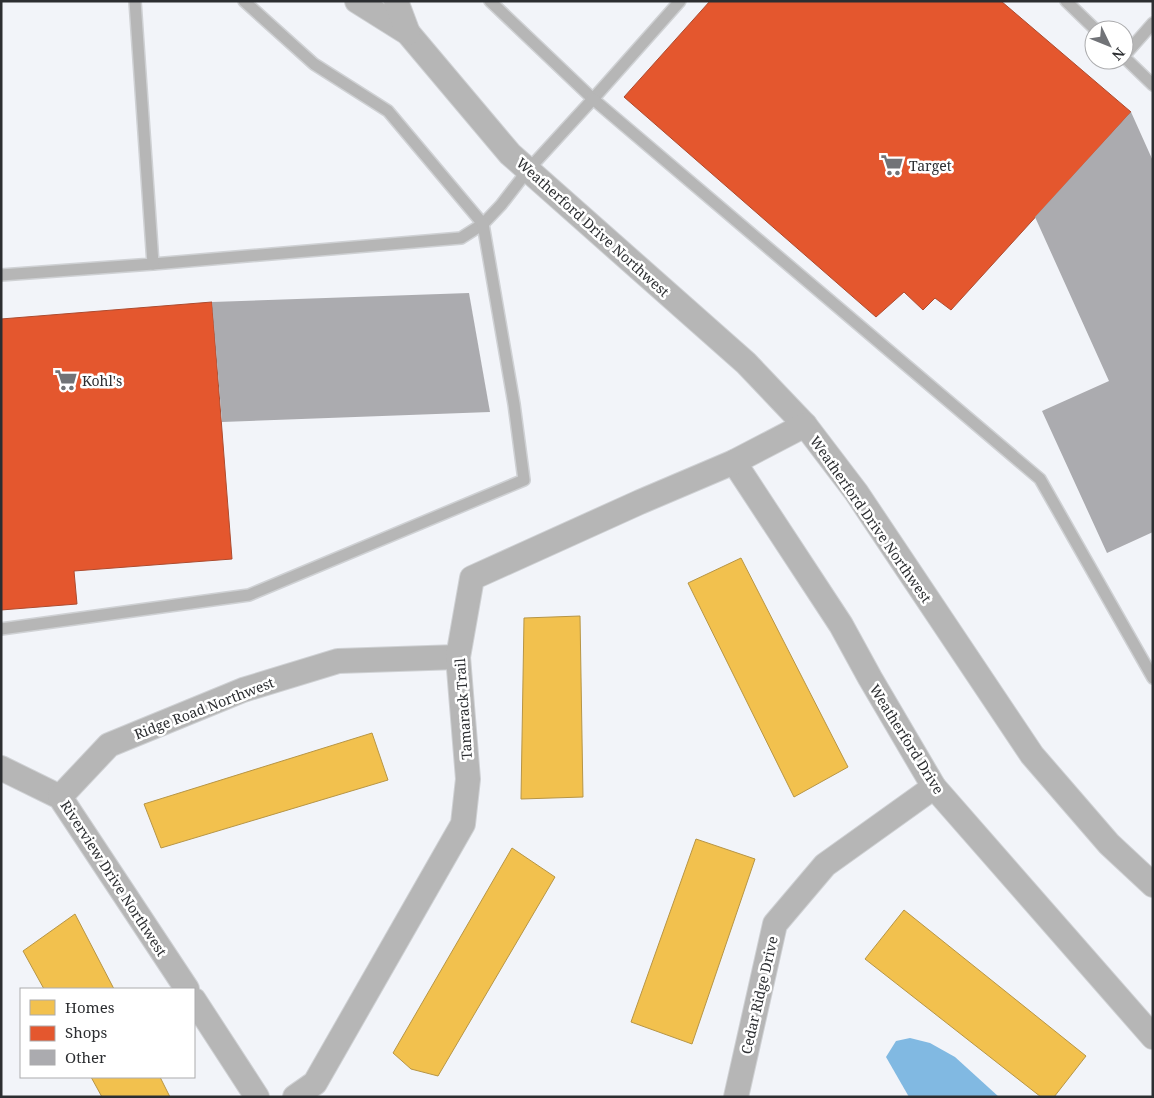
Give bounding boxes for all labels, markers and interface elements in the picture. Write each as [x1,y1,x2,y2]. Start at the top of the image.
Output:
north arrow [1084,20,1134,70]
text: N [1108,44,1130,65]
supermarket icon: Target [879,152,905,178]
street label: Weatherford Drive Northwest [512,153,674,301]
place label: Target [909,156,952,175]
supermarket icon: Kohl's [53,367,79,393]
place label: Kohl's [82,371,122,390]
street label: Weatherford Drive Northwest [806,432,936,606]
street label: Tamarack Trail [450,657,476,760]
street label: Ridge Road Northwest [131,673,277,743]
street label: Weatherford Drive [866,681,948,797]
street label: Riverview Drive Northwest [56,796,172,960]
street label: Cedar Ridge Drive [736,934,782,1056]
legend [20,988,195,1078]
text: Homes [65,997,115,1017]
text: Shops [65,1022,108,1042]
text: Other [65,1047,106,1067]

